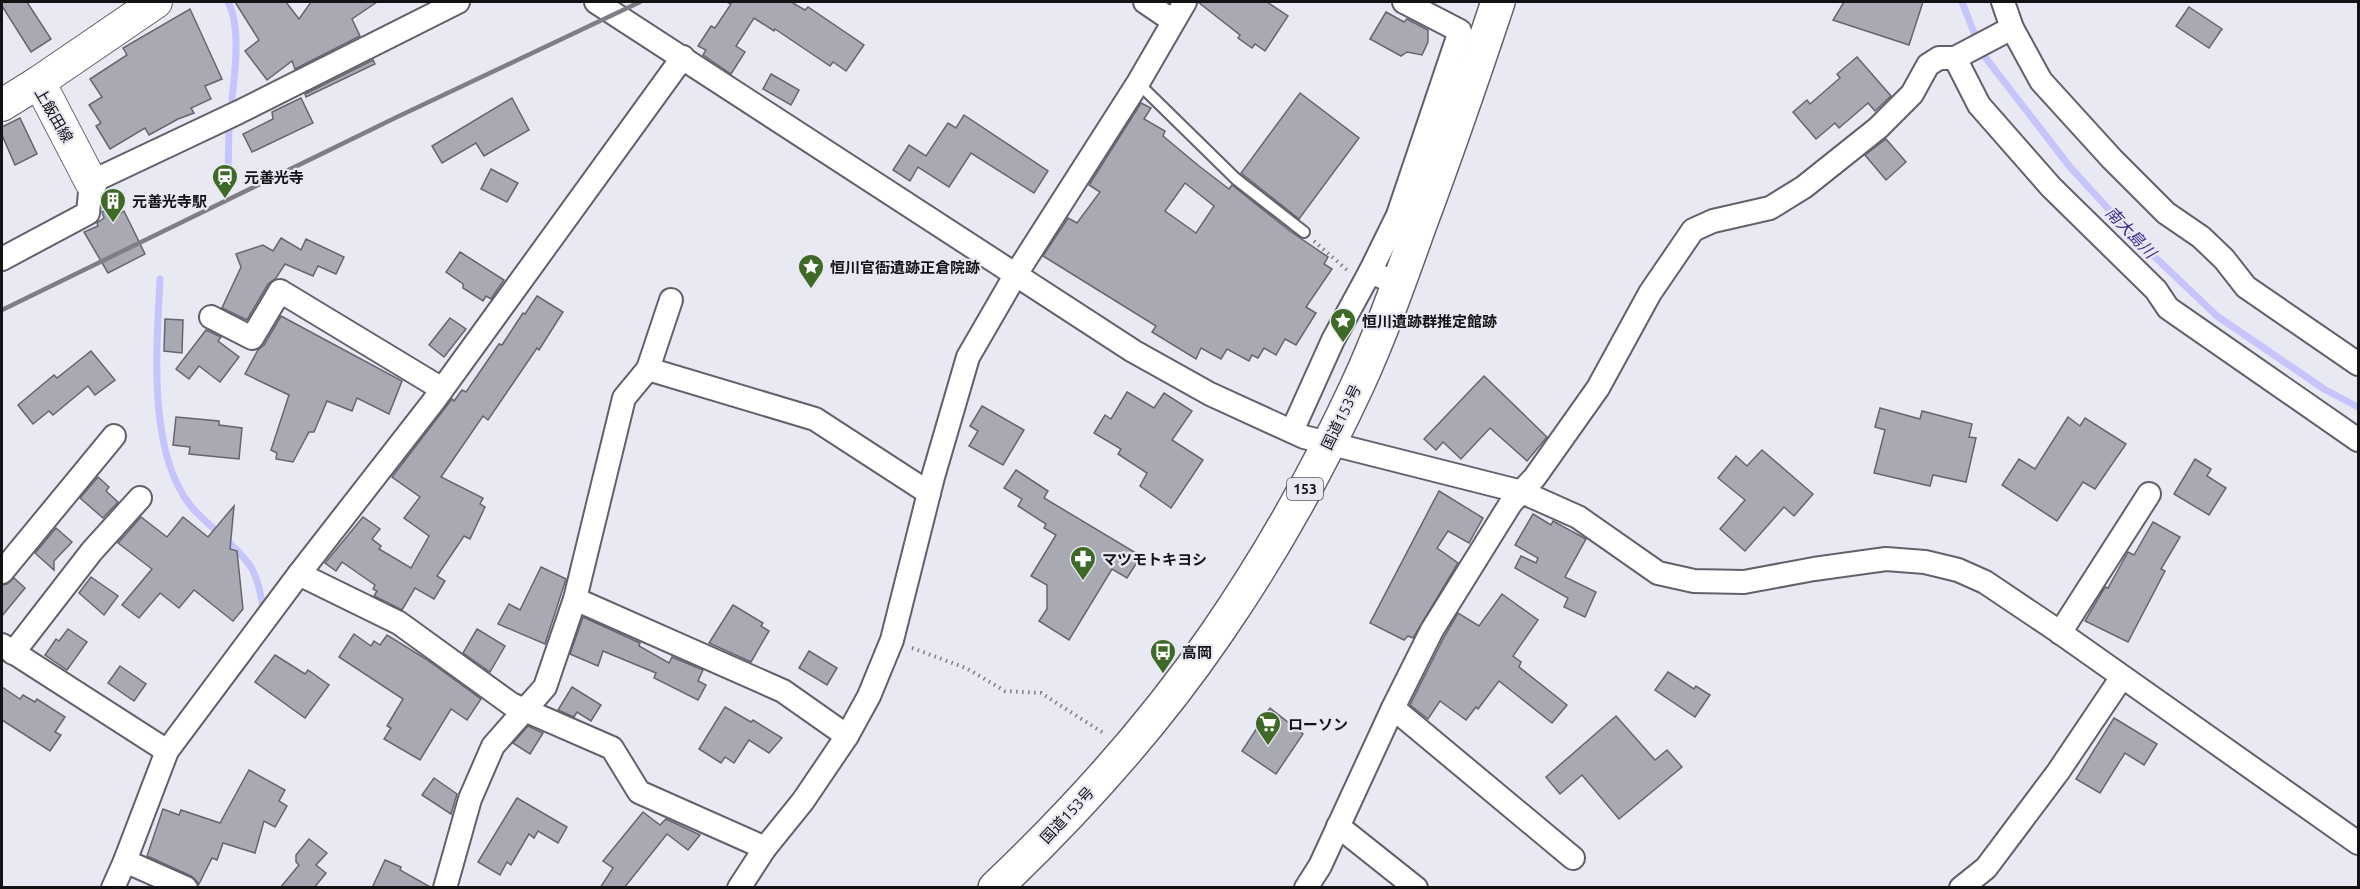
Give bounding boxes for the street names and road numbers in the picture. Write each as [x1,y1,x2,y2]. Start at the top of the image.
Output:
street label: 上飯田線 [32,85,76,145]
street label: 国道153号 [1318,382,1364,452]
road number: 153 [1287,478,1323,500]
street label: 国道153号 [1037,783,1097,847]

